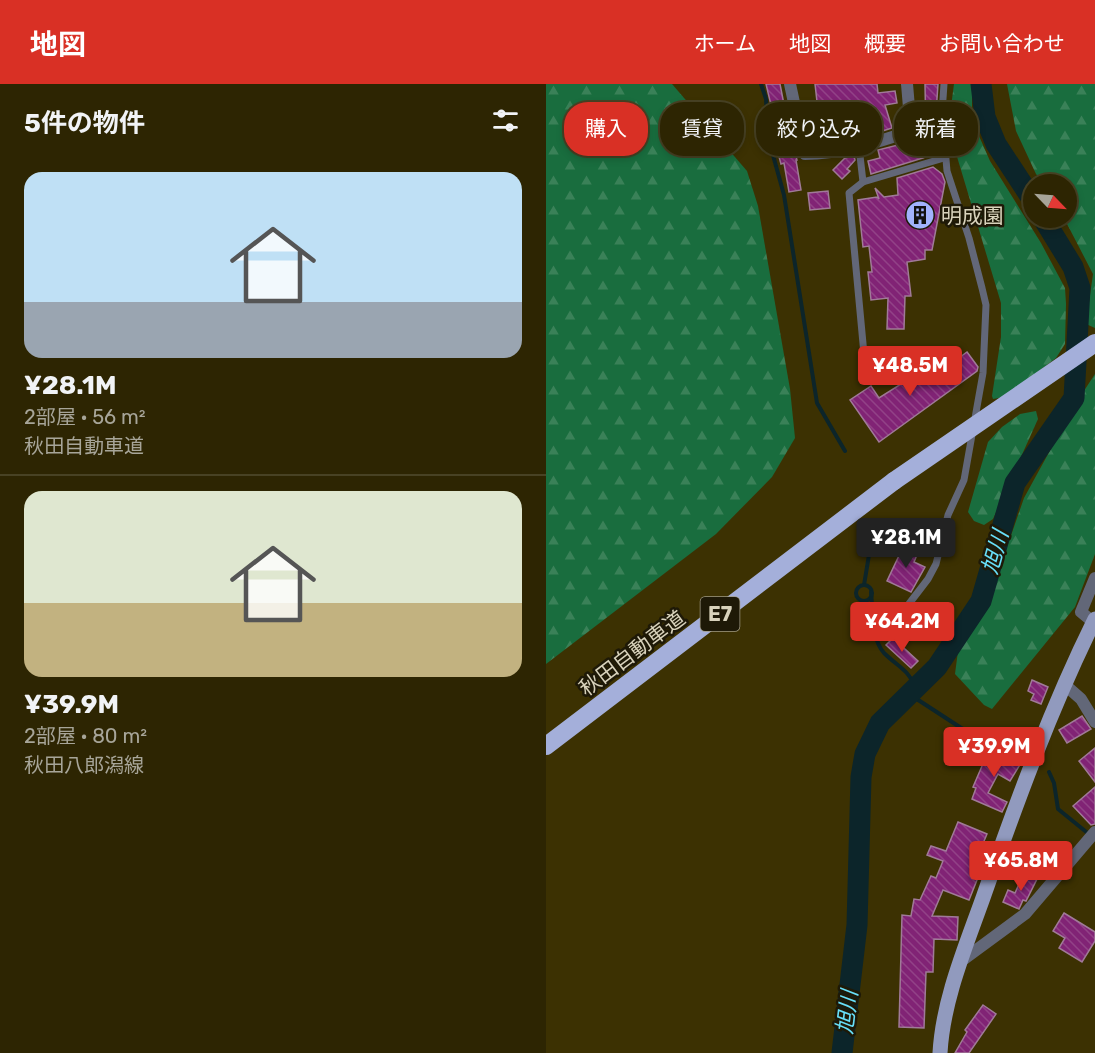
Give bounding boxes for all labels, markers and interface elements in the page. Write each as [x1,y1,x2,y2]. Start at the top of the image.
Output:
text: 地図 [30,28,86,61]
text: ホーム [694,31,756,56]
text: 地図 [789,31,831,56]
text: 概要 [864,31,906,56]
text: お問い合わせ [939,31,1065,56]
chip: 購入 [564,102,648,156]
chip: 賃貸 [660,102,744,156]
chip: 絞り込み [756,102,882,156]
chip: 新着 [894,102,978,156]
icon: filters [489,104,522,137]
text: 5件の物件 [24,108,145,139]
north arrow [1023,174,1077,228]
map controls [1023,174,1077,228]
building icon: 明成園 [904,199,936,231]
place label: 明成園 [941,203,1004,228]
icon: home [219,211,327,319]
pin: ¥48.5M [861,346,959,397]
text: ¥48.5M [872,353,948,377]
text: ¥28.1M [24,370,116,401]
text: 2部屋 · 56 m² [24,405,146,429]
text: 秋田自動車道 [24,434,144,458]
pin: ¥28.1M [857,518,955,569]
text: ¥28.1M [870,525,942,549]
water label: 旭川 [976,525,1015,577]
icon: home [219,530,327,638]
road number: E7 [700,597,740,631]
pin: ¥64.2M [853,602,951,653]
street label: 秋田自動車道 [574,605,690,701]
text: ¥64.2M [864,609,940,633]
text: ¥39.9M [24,689,119,720]
text: 2部屋 · 80 m² [24,724,147,748]
pin: ¥39.9M [945,727,1043,778]
text: ¥39.9M [957,734,1031,758]
text: 秋田八郎潟線 [24,753,144,777]
pin: ¥65.8M [972,841,1070,892]
text: ¥65.8M [983,848,1059,872]
water label: 旭川 [831,987,863,1035]

